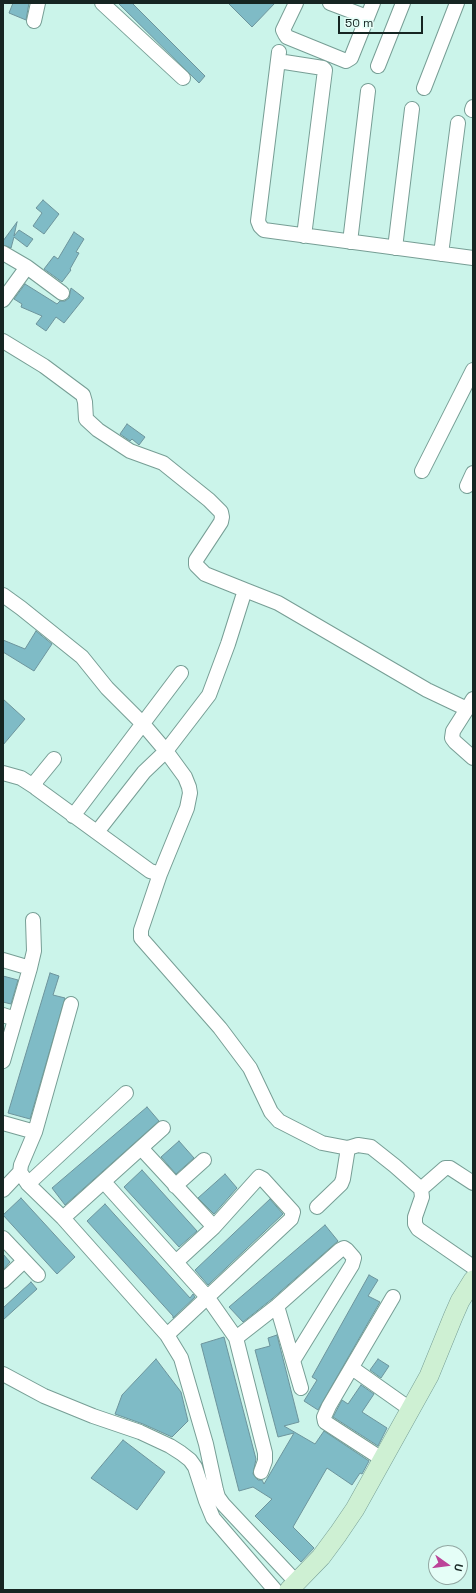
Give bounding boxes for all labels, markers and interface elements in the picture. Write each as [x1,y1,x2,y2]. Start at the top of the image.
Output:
scale bar [340,8,425,34]
text: 50 m [345,15,373,31]
north arrow [428,1545,468,1585]
text: U [451,1562,466,1573]

